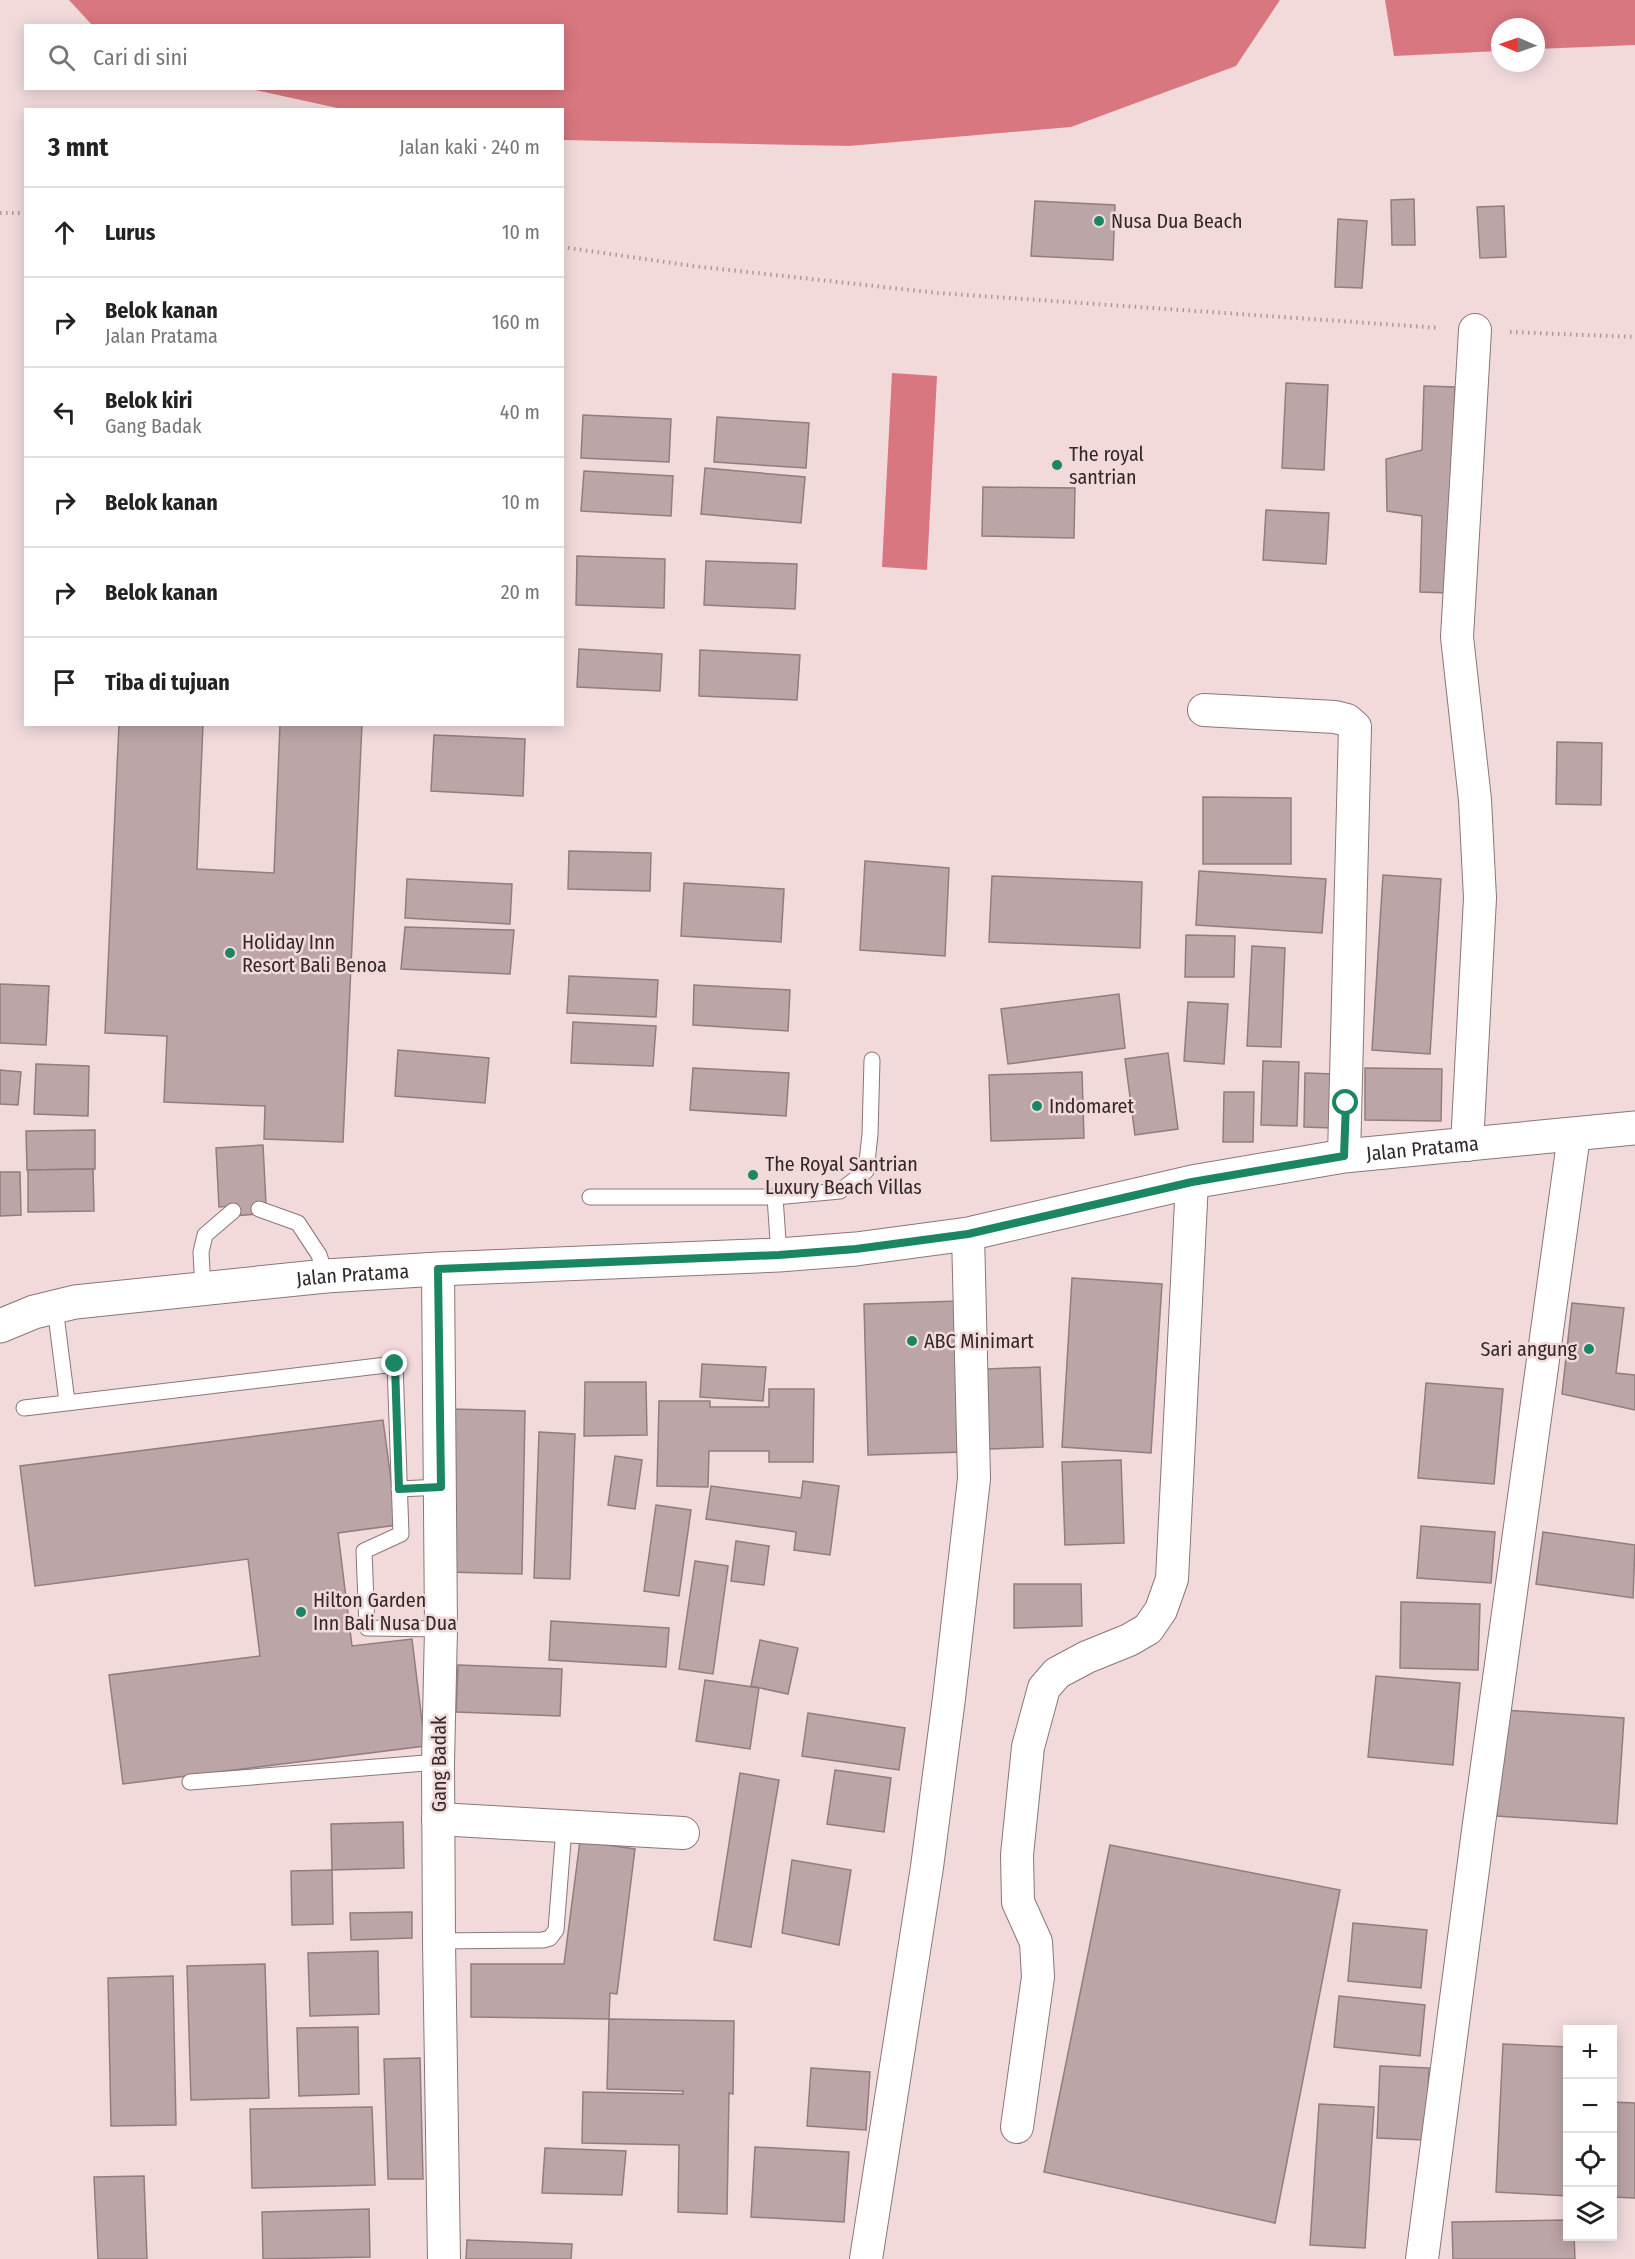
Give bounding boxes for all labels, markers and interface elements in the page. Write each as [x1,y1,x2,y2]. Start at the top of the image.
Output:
north arrow [1491,18,1545,72]
search box [24,24,564,90]
icon: search [45,41,78,74]
text: Cari di sini [93,44,188,71]
text: 3 mnt [48,132,108,163]
text: Jalan kaki · 240 m [399,135,540,159]
place label: Nusa Dua Beach [1111,209,1243,233]
marker: Nusa Dua Beach [1092,214,1106,228]
icon: ahead [48,216,81,249]
text: Lurus [105,219,155,246]
text: 10 m [502,220,540,244]
text: Belok kanan [105,297,218,324]
icon: right [48,306,81,339]
text: 160 m [492,310,540,334]
text: Jalan Pratama [105,324,218,348]
text: Belok kiri [105,387,193,414]
icon: left [48,396,81,429]
text: 40 m [500,400,540,424]
text: Gang Badak [105,414,201,438]
place label: The royal santrian [1069,442,1144,489]
marker: The royal santrian [1050,458,1064,472]
icon: right [48,486,81,519]
text: Belok kanan [105,489,218,516]
text: 10 m [502,490,540,514]
icon: right [48,576,81,609]
text: Belok kanan [105,579,218,606]
text: 20 m [501,580,540,604]
icon: arrive [48,666,81,699]
text: Tiba di tujuan [105,669,230,696]
place label: Holiday Inn Resort Bali Benoa [242,930,387,977]
marker: Holiday Inn Resort Bali Benoa [223,946,237,960]
route start [1332,1089,1358,1115]
place label: Indomaret [1049,1094,1134,1118]
marker: Indomaret [1030,1099,1044,1113]
street label: Jalan Pratama [1365,1131,1480,1166]
place label: The Royal Santrian Luxury Beach Villas [765,1152,922,1199]
marker: The Royal Santrian Luxury Beach Villas [746,1168,760,1182]
street label: Jalan Pratama [295,1259,410,1291]
place label: ABC Minimart [924,1329,1034,1353]
marker: ABC Minimart [905,1334,919,1348]
place label: Sari angung [1481,1337,1578,1361]
marker: Sari angung [1582,1342,1596,1356]
route end [381,1350,407,1376]
place label: Hilton Garden Inn Bali Nusa Dua [313,1588,457,1635]
marker: Hilton Garden Inn Bali Nusa Dua [294,1605,308,1619]
street label: Gang Badak [427,1715,451,1812]
map controls [1563,2025,1617,2241]
button: + [1563,2025,1617,2079]
button: − [1563,2079,1617,2133]
button: locate [1563,2133,1617,2187]
button: layers [1563,2187,1617,2241]

